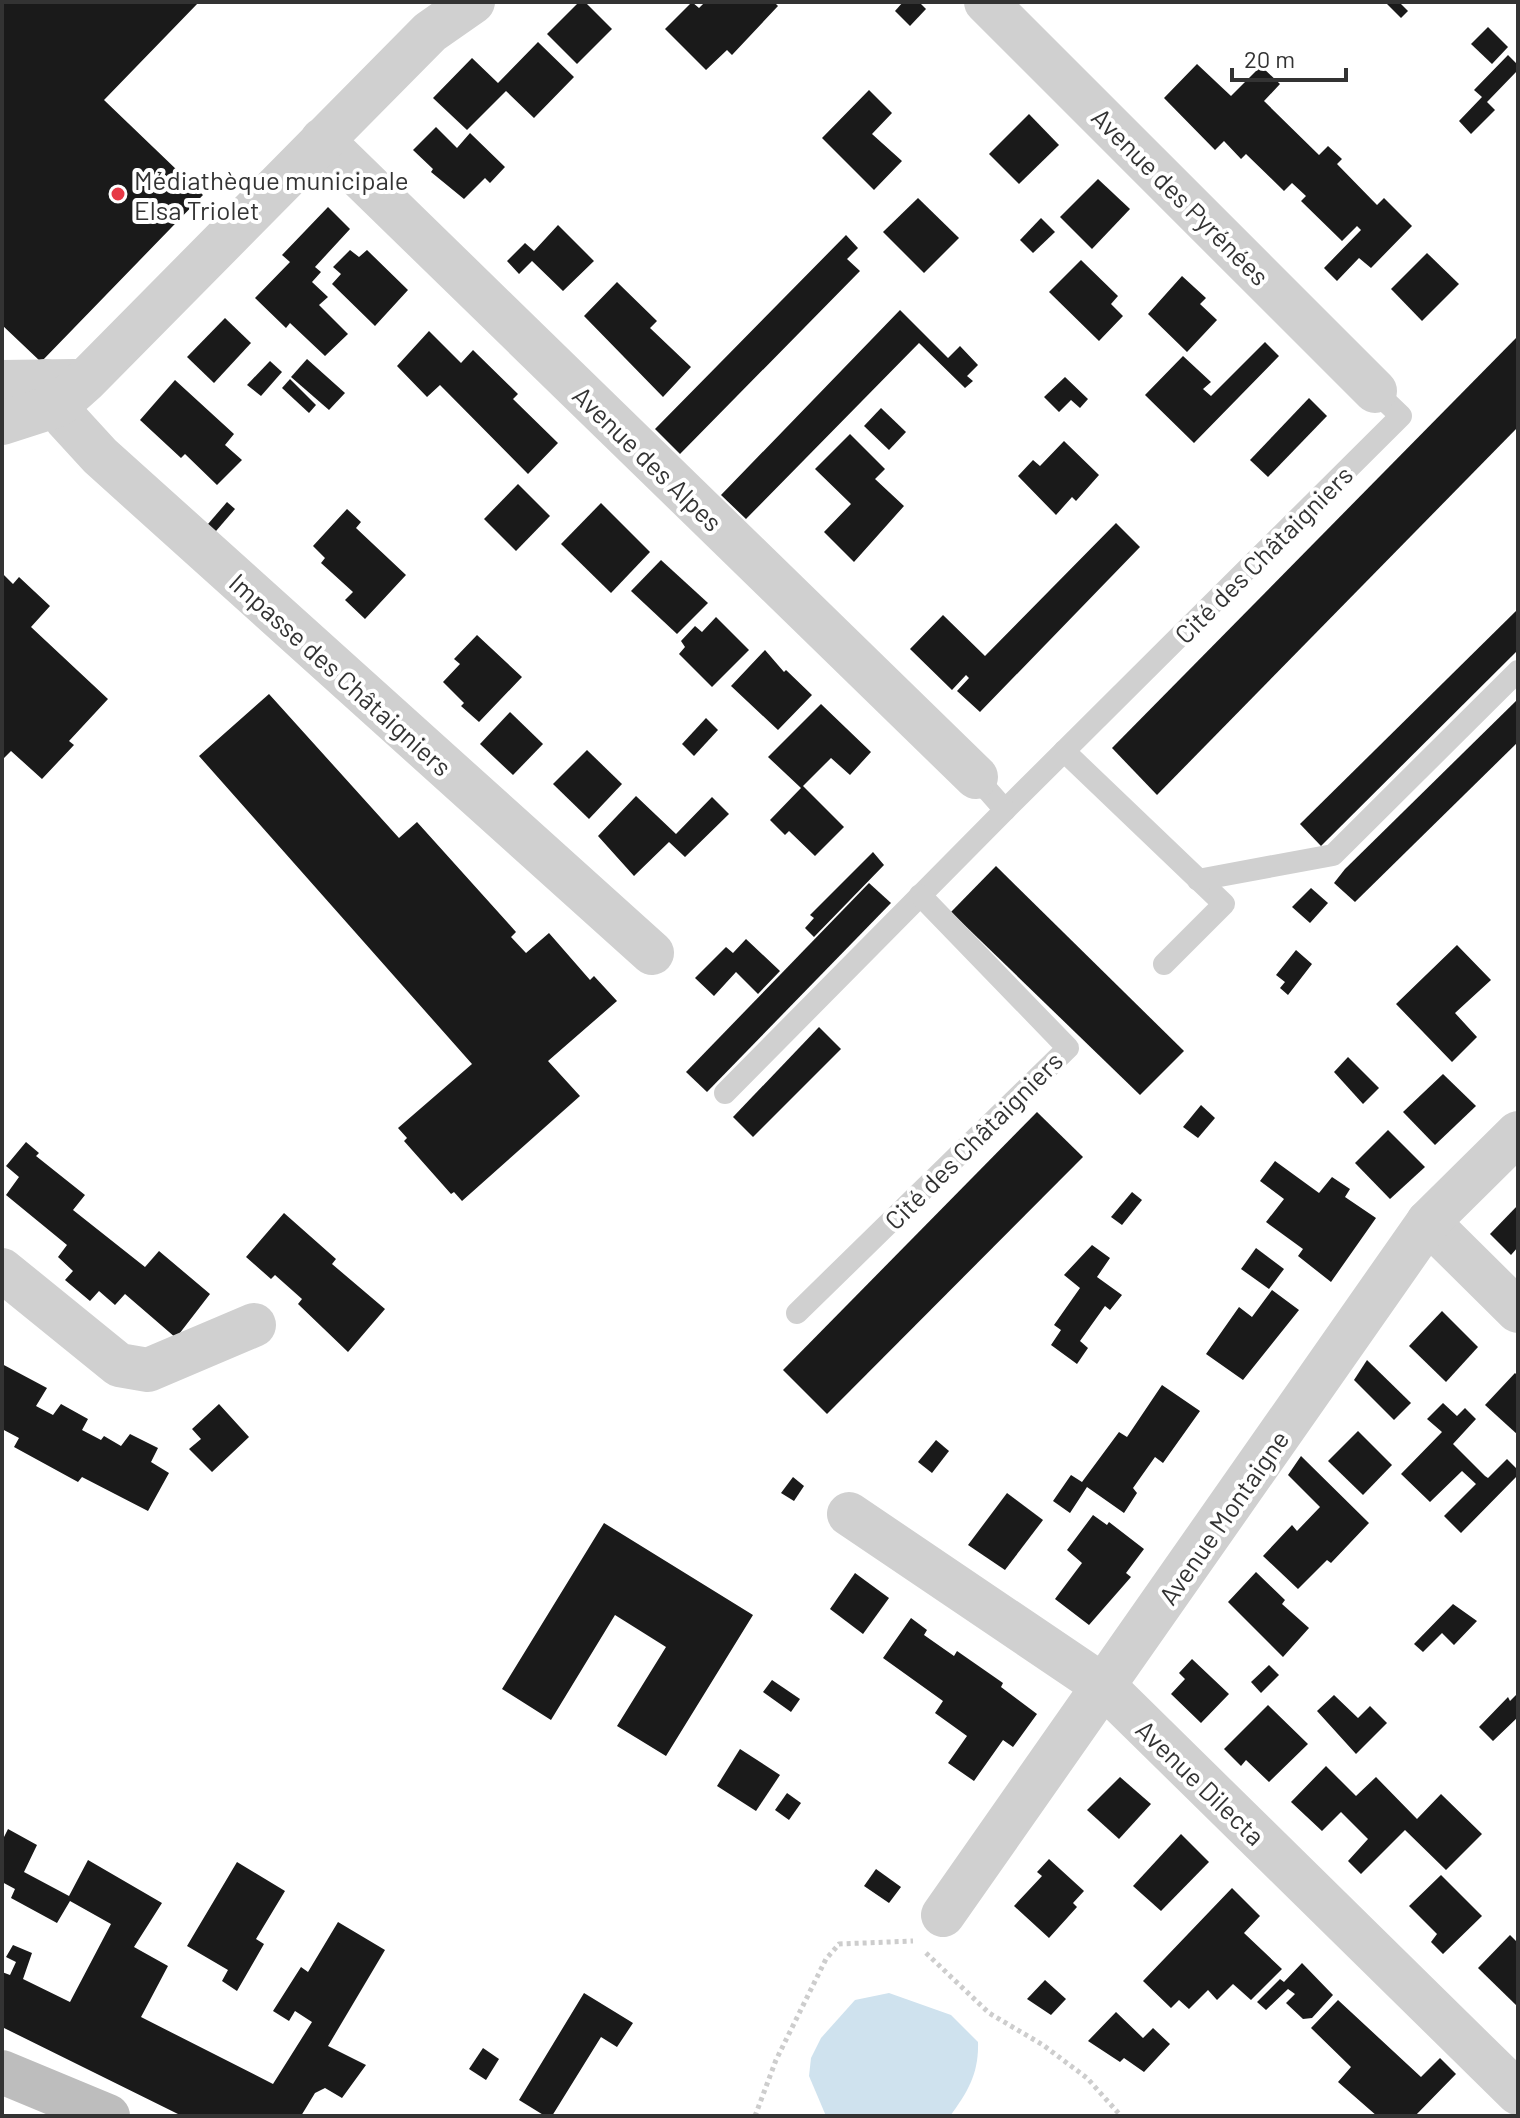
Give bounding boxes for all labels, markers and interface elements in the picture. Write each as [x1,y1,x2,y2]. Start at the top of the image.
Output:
scale bar [1232,32,1346,82]
text: 20 m [1244,44,1295,73]
street label: Avenue des Pyrénées [1086,101,1276,291]
place label: Médiathèque municipale Elsa Triolet [134,164,409,225]
marker: Médiathèque municipale Elsa Triolet [109,185,127,203]
street label: Avenue des Alpes [567,379,729,537]
street label: Cité des Châtaigniers [1168,459,1358,649]
street label: Impasse des Châtaigniers [224,566,458,782]
street label: Cité des Châtaigniers [878,1045,1068,1235]
street label: Avenue Montaigne [1151,1424,1295,1610]
street label: Avenue Dilecta [1130,1713,1272,1851]

